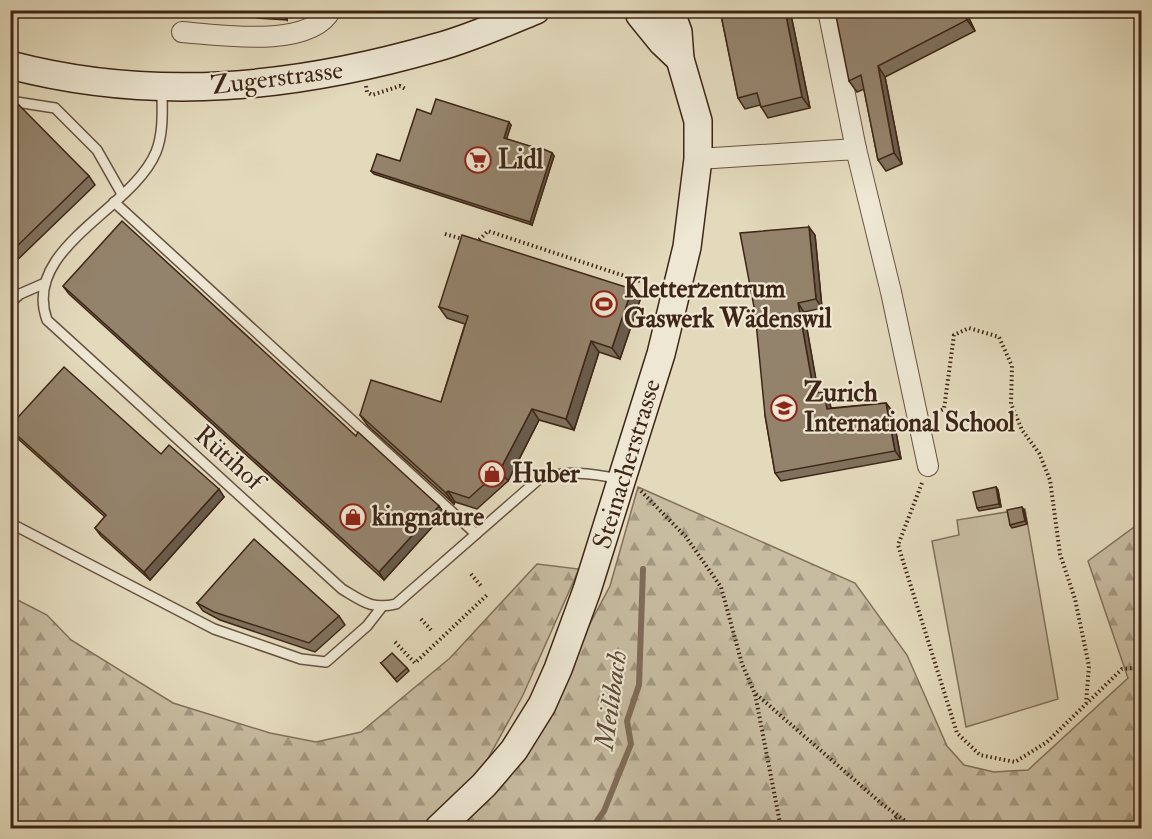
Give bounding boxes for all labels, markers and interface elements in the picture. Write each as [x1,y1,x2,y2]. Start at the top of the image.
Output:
street label: Zugerstrasse [209,54,345,102]
place label: Lidl [498,144,543,176]
supermarket icon: Lidl [463,145,493,175]
place label: Kletterzentrum Gaswerk Wädenswil [624,273,832,335]
sports icon: Kletterzentrum Gaswerk Wädenswil [589,289,619,319]
street label: Steinacherstrasse [586,375,668,553]
place label: Zurich International School [804,377,1015,439]
school or university icon: Zurich International School [769,393,799,423]
street label: Rütihof [188,419,273,500]
place label: Huber [512,458,580,490]
shop icon: Huber [477,459,507,489]
place label: kingnature [371,501,484,534]
shop icon: kingnature [338,502,368,532]
water label: Meilibach [587,648,634,754]

